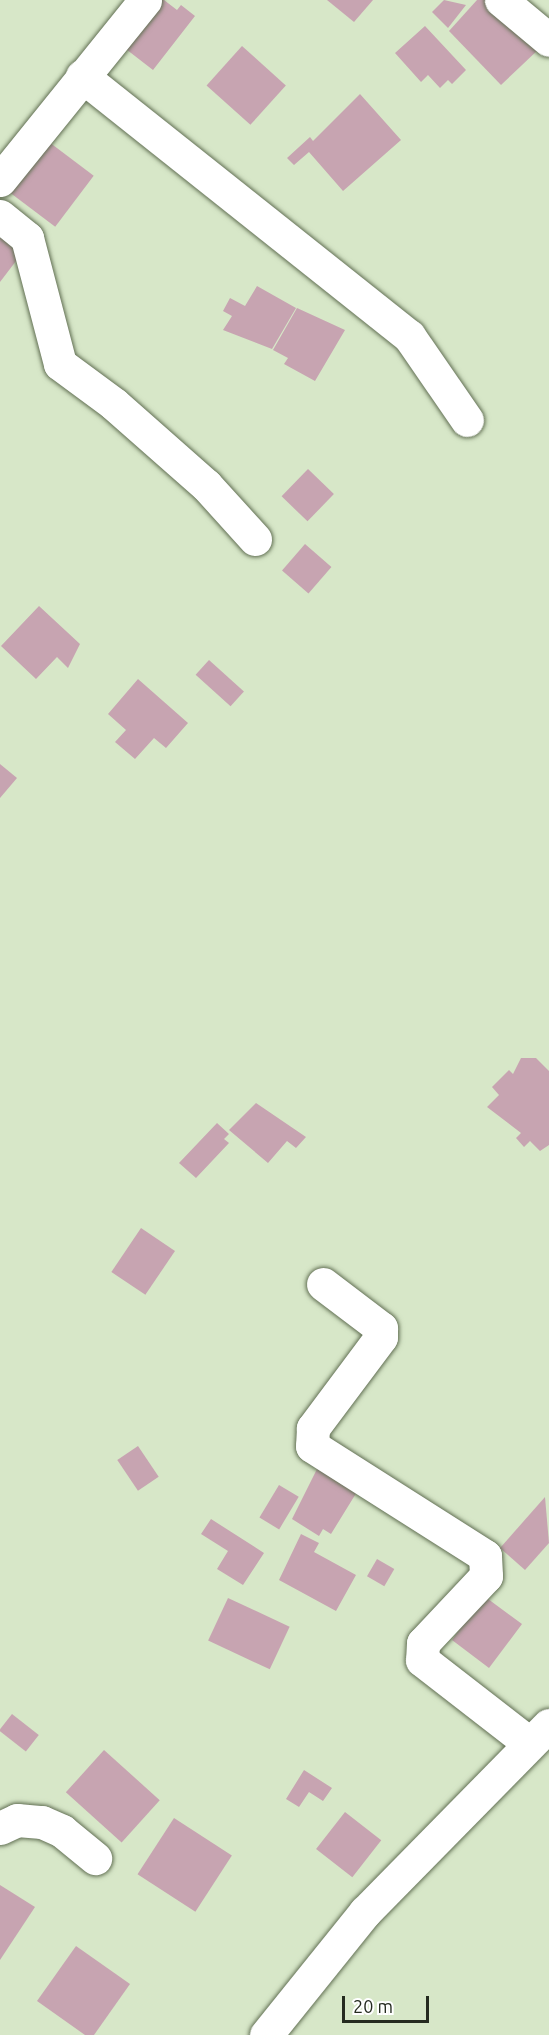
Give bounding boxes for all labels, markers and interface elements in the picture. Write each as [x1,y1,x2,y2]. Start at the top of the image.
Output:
scale bar [345,1984,432,2022]
text: 20 m [353,1996,393,2016]

